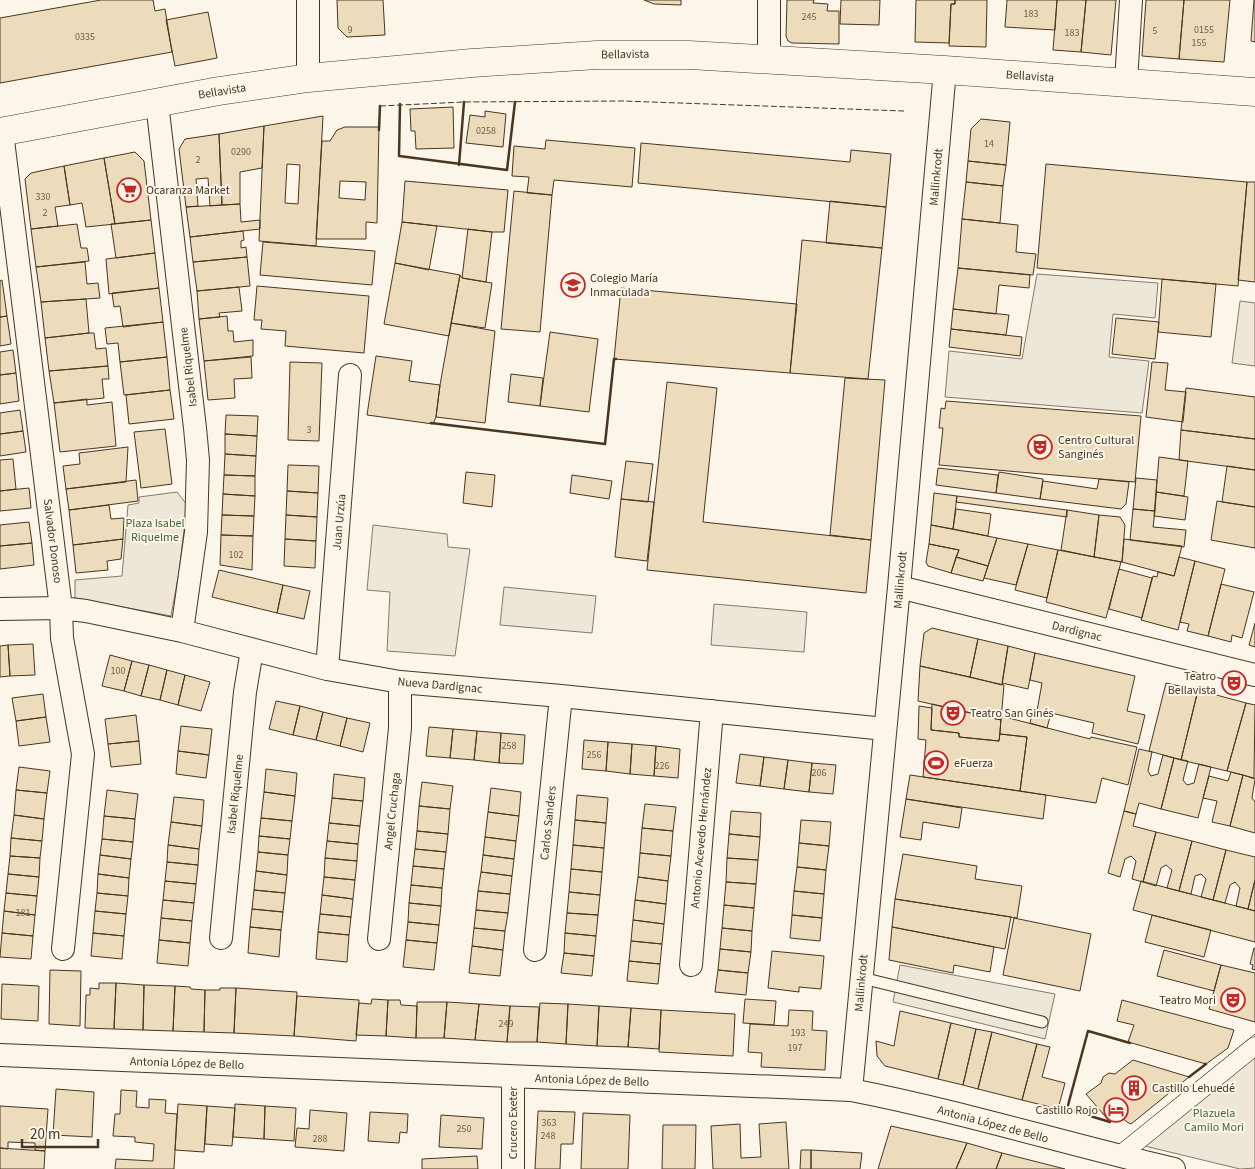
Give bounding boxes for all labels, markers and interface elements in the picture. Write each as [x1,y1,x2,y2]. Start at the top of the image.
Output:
house number: 183 [1024,7,1038,21]
house number: 245 [802,10,816,24]
house number: 9 [348,23,353,37]
house number: 0155 [1194,23,1214,37]
house number: 5 [1153,24,1158,38]
house number: 183 [1065,26,1079,40]
house number: 0335 [75,30,95,44]
house number: 155 [1192,36,1206,50]
street label: Bellavista [601,46,649,63]
street label: Bellavista [1005,66,1055,87]
street label: Bellavista [197,79,247,104]
house number: 0258 [476,124,496,138]
house number: 14 [984,137,994,151]
house number: 0290 [231,145,251,159]
street label: Mallinkrodt [926,148,947,206]
house number: 2 [196,153,201,167]
supermarket icon: Ocaranza Market [116,177,142,203]
place label: Ocaranza Market [146,182,230,199]
house number: 330 [36,190,50,204]
house number: 2 [43,206,48,220]
place label: Colegio María Inmaculada [590,270,658,301]
school or university icon: Colegio María Inmaculada [560,272,586,298]
street label: Isabel Riquelme [175,326,202,408]
house number: 3 [307,423,312,437]
place label: Centro Cultural Sanginés [1058,432,1134,463]
theatre icon: Centro Cultural Sanginés [1027,434,1053,460]
street label: Juan Urzúa [329,493,350,551]
street label: Salvador Donoso [39,498,66,584]
park label: Plaza Isabel Riquelme [125,515,185,546]
house number: 102 [229,548,243,562]
street label: Mallinkrodt [890,551,911,609]
street label: Dardignac [1050,617,1104,646]
house number: 100 [111,664,125,678]
place label: Teatro Bellavista [1168,668,1216,699]
theatre icon: Teatro Bellavista [1221,670,1247,696]
street label: Nueva Dardignac [397,673,484,698]
theatre icon: Teatro San Ginés [940,700,966,726]
place label: Teatro San Ginés [970,705,1054,722]
house number: 258 [502,739,516,753]
house number: 256 [587,748,601,762]
sports icon: eFuerza [923,750,949,776]
street label: Isabel Riquelme [223,753,248,835]
place label: eFuerza [954,755,993,772]
house number: 226 [655,759,669,773]
house number: 206 [812,766,826,780]
street label: Antonio Acevedo Hernández [687,767,716,909]
street label: Angel Cruchaga [380,771,405,851]
street label: Carlos Sanders [536,785,561,861]
house number: 181 [16,906,30,920]
street label: Mallinkrodt [851,954,872,1012]
theatre icon: Teatro Mori [1220,987,1246,1013]
place label: Teatro Mori [1159,992,1216,1009]
house number: 249 [499,1017,513,1031]
house number: 193 [791,1026,805,1040]
house number: 197 [788,1041,802,1055]
street label: Antonia López de Bello [130,1053,244,1074]
street label: Antonia López de Bello [535,1070,649,1091]
building icon: Castillo Lehuedé [1121,1075,1147,1101]
place label: Castillo Lehuedé [1152,1080,1235,1097]
street label: Crucero Exeter [505,1086,522,1159]
hotel icon: Castillo Rojo [1103,1097,1129,1123]
street label: Antonia López de Bello [935,1101,1050,1147]
place label: Castillo Rojo [1036,1102,1098,1119]
park label: Plazuela Camilo Mori [1184,1105,1244,1136]
scale bar [22,1116,99,1148]
house number: 363 [542,1116,556,1130]
house number: 250 [457,1122,471,1136]
text: 20 m [30,1124,60,1145]
house number: 248 [541,1129,555,1143]
house number: 288 [313,1132,327,1146]

